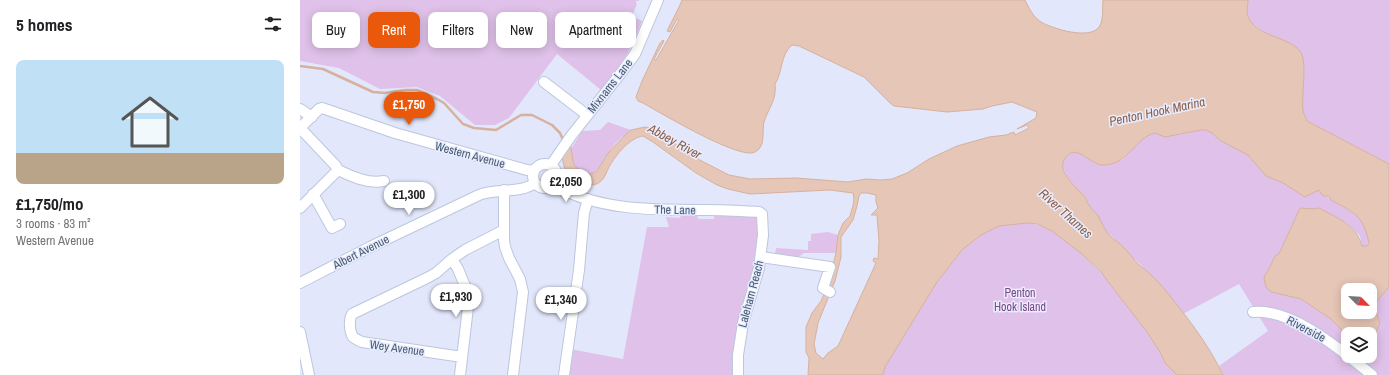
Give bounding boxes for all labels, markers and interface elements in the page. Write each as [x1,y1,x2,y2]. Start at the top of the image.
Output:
chip: Buy [312,12,360,48]
chip: Rent [368,12,420,48]
chip: Filters [428,12,488,48]
chip: New [496,12,547,48]
chip: Apartment [555,12,636,48]
text: 5 homes [16,13,73,36]
icon: filters [262,13,284,35]
street label: Mixnams Lane [584,56,636,116]
icon: home [114,86,186,158]
pin: £1,750 [376,92,442,126]
water label: Penton Hook Marina [1108,93,1207,130]
text: £1,750 [393,96,425,113]
water label: Abbey River [644,119,705,163]
street label: Western Avenue [433,138,507,172]
pin: £2,050 [533,169,599,203]
text: £2,050 [550,173,582,190]
pin: £1,300 [376,182,442,216]
water label: River Thames [1035,185,1096,242]
text: £1,300 [393,186,425,203]
text: £1,750/mo [16,192,83,215]
street label: The Lane [654,202,696,218]
text: 3 rooms · 83 m² [16,215,91,232]
street label: Albert Avenue [329,231,392,273]
text: Western Avenue [16,232,94,249]
street label: Laleham Reach [734,259,768,329]
north arrow [1341,283,1377,319]
map controls [1341,283,1377,363]
pin: £1,930 [423,284,489,318]
park label: Penton Hook Island [994,285,1046,315]
pin: £1,340 [528,287,594,321]
text: £1,930 [440,288,472,305]
text: £1,340 [545,291,577,308]
street label: Riverside [1284,312,1328,346]
button: layers [1341,327,1377,363]
street label: Wey Avenue [369,336,425,360]

